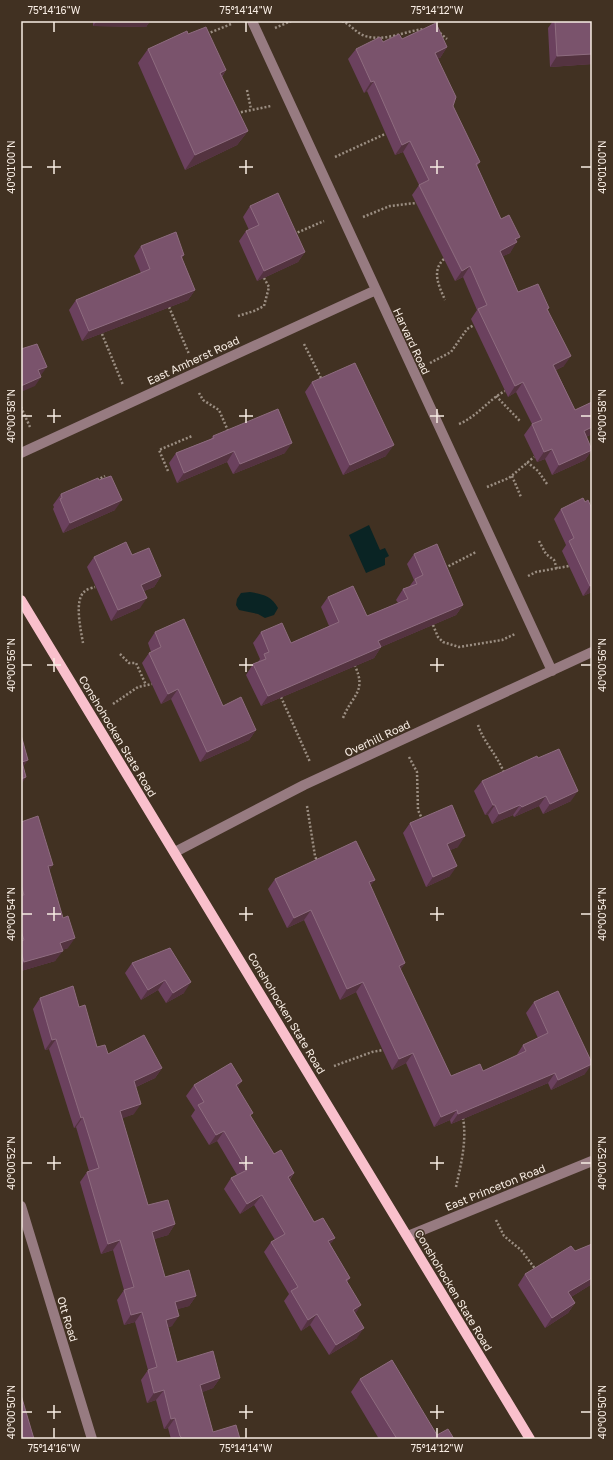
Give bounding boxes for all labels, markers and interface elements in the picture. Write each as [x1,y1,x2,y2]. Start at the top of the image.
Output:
text: 75°14'16"W [28,4,81,16]
text: 75°14'14"W [220,4,273,16]
text: 75°14'12"W [411,4,464,16]
text: 40°01'00"N [5,140,17,194]
text: 40°01'00"N [596,140,608,194]
street label: Harvard Road [391,306,433,376]
street label: East Amherst Road [145,333,241,387]
text: 40°00'58"N [5,389,17,443]
text: 40°00'58"N [596,389,608,443]
text: 40°00'56"N [5,638,17,692]
text: 40°00'56"N [596,638,608,692]
street label: Conshohocken State Road [77,673,159,799]
street label: Overhill Road [342,717,412,759]
text: 40°00'54"N [5,887,17,941]
text: 40°00'54"N [596,887,608,941]
street label: Conshohocken State Road [246,950,328,1076]
text: 40°00'52"N [5,1136,17,1190]
text: 40°00'52"N [596,1136,608,1190]
street label: East Princeton Road [443,1161,547,1213]
street label: Conshohocken State Road [413,1227,495,1353]
street label: Ott Road [55,1295,81,1343]
text: 40°00'50"N [5,1385,17,1439]
text: 40°00'50"N [596,1385,608,1439]
text: 75°14'16"W [28,1442,81,1454]
text: 75°14'14"W [220,1442,273,1454]
text: 75°14'12"W [411,1442,464,1454]

